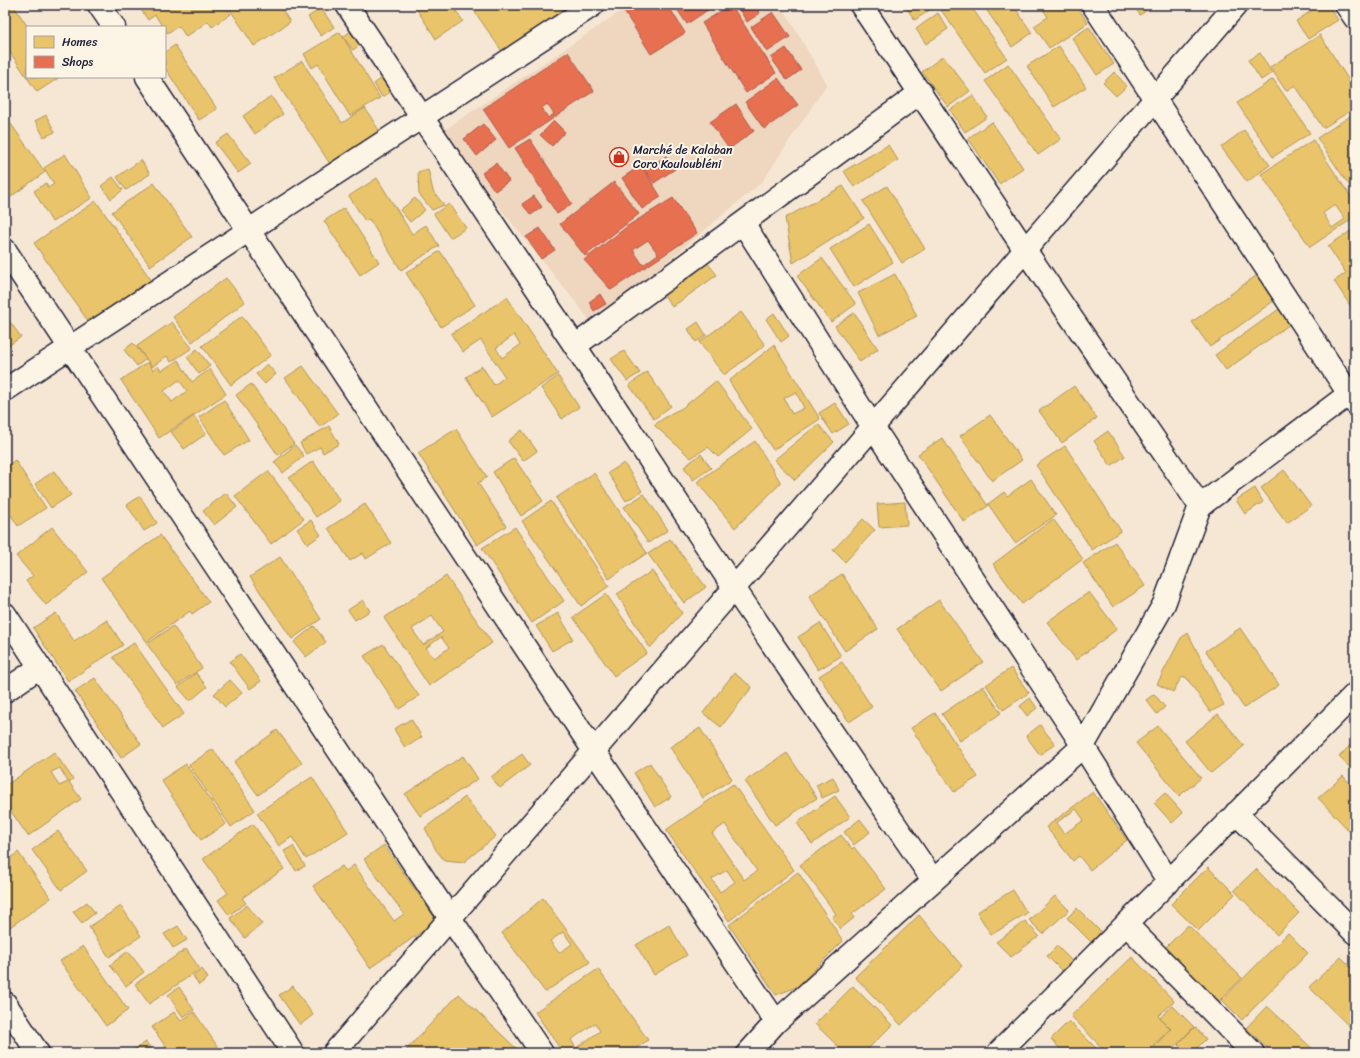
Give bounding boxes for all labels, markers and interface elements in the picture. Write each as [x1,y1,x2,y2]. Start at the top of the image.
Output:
legend [26,26,166,78]
text: Homes [62,31,98,53]
text: Shops [62,51,93,73]
place label: Marché de Kalaban Coro Kouloubléni [633,139,733,175]
shop icon: Marché de Kalaban Coro Kouloubléni [608,146,630,168]

